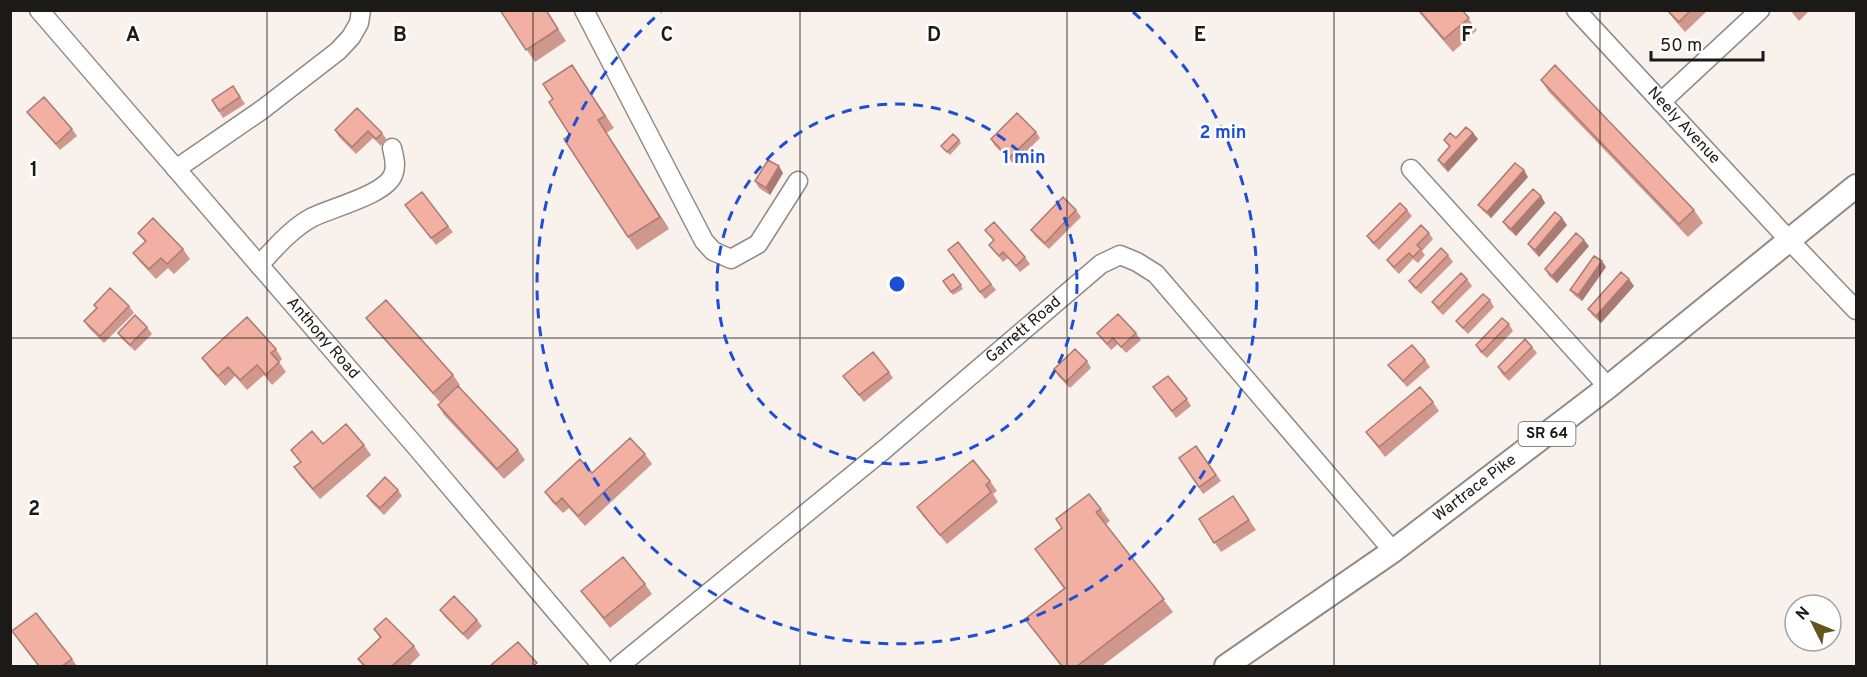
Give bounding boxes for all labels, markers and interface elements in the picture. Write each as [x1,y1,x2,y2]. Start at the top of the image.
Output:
text: A [126,23,140,49]
text: B [393,23,407,49]
text: C [661,23,673,49]
text: D [927,23,941,49]
text: E [1194,23,1206,49]
text: F [1461,23,1473,49]
scale bar [1651,24,1764,62]
text: 50 m [1660,35,1702,58]
street label: Neely Avenue [1643,83,1724,169]
text: 2 min [1199,122,1247,145]
text: 1 min [1002,147,1046,170]
text: 1 [30,158,38,184]
centre of rings [887,274,907,294]
street label: Garrett Road [982,292,1065,368]
street label: Anthony Road [282,293,363,384]
road number: SR 64 [1518,422,1576,446]
street label: Wartrace Pike [1429,450,1521,526]
text: 2 [28,497,40,523]
north arrow [1783,593,1843,653]
text: N [1792,603,1815,625]

